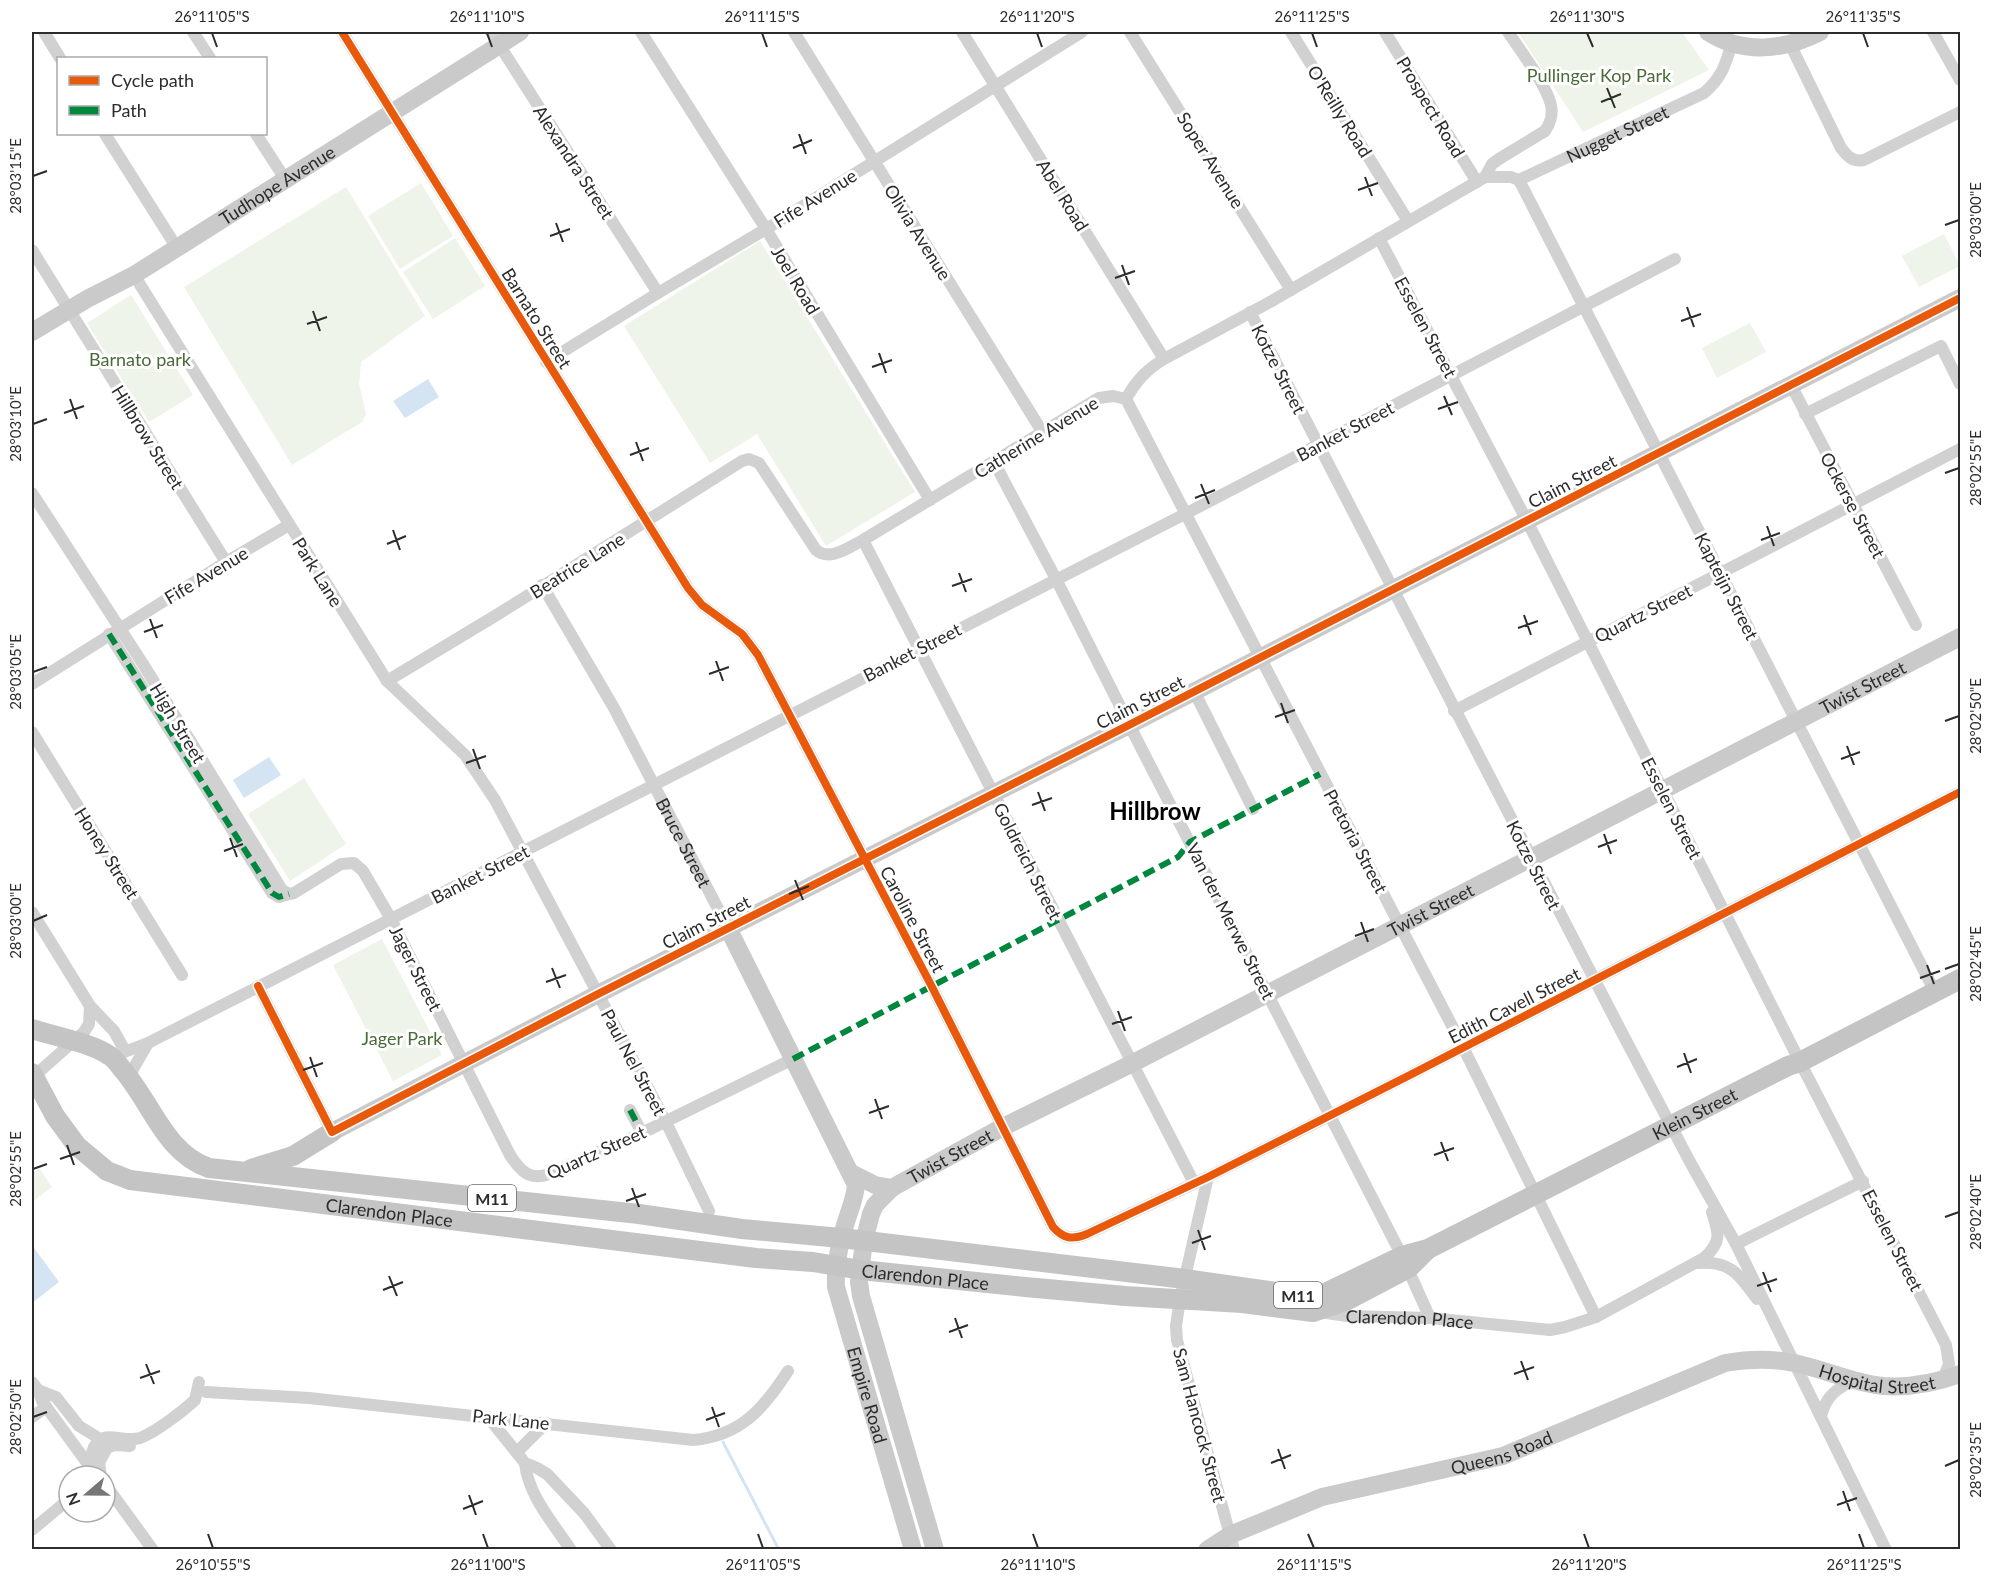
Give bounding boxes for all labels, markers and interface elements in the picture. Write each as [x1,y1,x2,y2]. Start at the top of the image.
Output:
text: 26°11'05"S [174,7,250,25]
text: 26°11'10"S [449,7,525,25]
text: 26°11'15"S [724,7,800,25]
text: 26°11'20"S [999,7,1075,25]
text: 26°11'25"S [1274,7,1350,25]
text: 26°11'30"S [1549,7,1625,25]
text: 26°11'35"S [1825,7,1901,25]
street label: Prospect Road [1392,52,1470,162]
legend [57,57,267,135]
street label: O'Reilly Road [1303,61,1377,161]
park label: Pullinger Kop Park [1527,64,1672,86]
text: Cycle path [111,69,194,91]
text: Path [111,99,147,121]
street label: Nugget Street [1563,100,1672,167]
street label: Alexandra Street [529,101,619,223]
street label: Soper Avenue [1173,108,1249,212]
text: 28°03'15"E [6,138,24,214]
street label: Tudhope Avenue [215,140,339,230]
street label: Abel Road [1032,155,1094,235]
street label: Fife Avenue [769,164,861,232]
street label: Olivia Avenue [880,180,956,284]
text: 28°03'00"E [1966,182,1984,258]
street label: Joel Road [767,242,825,318]
street label: Barnato Street [497,264,577,373]
street label: Esselen Street [1390,273,1462,382]
street label: Kotze Street [1247,321,1311,418]
park label: Barnato park [89,348,192,370]
street label: Hillbrow Street [107,381,189,494]
text: 28°03'10"E [6,386,24,462]
street label: Catherine Avenue [970,391,1102,483]
street label: Banket Street [1293,396,1398,466]
text: 28°02'55"E [1966,430,1984,506]
street label: Ockerse Street [1816,448,1890,562]
street label: Claim Street [1524,449,1620,513]
street label: Beatrice Lane [526,527,628,603]
street label: Kapteijn Street [1691,529,1764,644]
street label: Park Lane [288,533,348,611]
street label: Fife Avenue [160,541,252,609]
street label: Quartz Street [1591,579,1696,647]
street label: Banket Street [859,618,965,686]
text: 28°03'05"E [6,634,24,710]
street label: Twist Street [1816,656,1910,718]
street label: Claim Street [1092,670,1188,734]
text: 28°02'50"E [1966,678,1984,754]
street label: High Street [146,679,211,767]
street label: Esselen Street [1637,753,1707,863]
street label: Pretoria Street [1319,785,1393,897]
street label: Bruce Street [651,794,716,892]
district label: Hillbrow [1109,796,1201,825]
street label: Goldreich Street [989,799,1067,924]
street label: Honey Street [70,803,144,903]
street label: Kotze Street [1502,817,1566,914]
street label: Van der Merwe Street [1182,839,1280,1003]
street label: Banket Street [427,840,533,908]
street label: Caroline Street [876,862,951,977]
street label: Twist Street [1384,878,1478,941]
text: 28°03'00"E [6,883,24,959]
street label: Claim Street [658,890,754,954]
street label: Jager Street [385,922,447,1015]
text: 28°02'45"E [1966,926,1984,1002]
street label: Edith Cavell Street [1444,962,1584,1048]
street label: Paul Nel Street [597,1005,672,1120]
park label: Jager Park [362,1027,443,1049]
street label: Klein Street [1648,1083,1741,1144]
street label: Quartz Street [543,1120,650,1184]
street label: Twist Street [904,1124,997,1188]
text: 28°02'55"E [6,1131,24,1207]
text: 28°02'40"E [1966,1174,1984,1250]
road number: M11 [468,1185,516,1211]
street label: Esselen Street [1858,1185,1928,1295]
street label: Clarendon Place [324,1193,454,1231]
street label: Clarendon Place [861,1259,990,1294]
road number: M11 [1274,1282,1322,1308]
street label: Clarendon Place [1346,1305,1474,1333]
street label: Empire Road [843,1344,892,1446]
street label: Sam Hancock Street [1169,1345,1231,1505]
street label: Hospital Street [1816,1359,1938,1397]
text: 28°02'50"E [6,1379,24,1455]
street label: Park Lane [471,1404,551,1434]
text: 28°02'35"E [1966,1422,1984,1498]
street label: Queens Road [1448,1426,1555,1479]
north arrow [57,1464,117,1524]
text: N [61,1490,83,1508]
text: 26°10'55"S [175,1555,251,1573]
text: 26°11'00"S [450,1555,526,1573]
text: 26°11'05"S [725,1555,801,1573]
text: 26°11'10"S [1000,1555,1076,1573]
text: 26°11'15"S [1276,1555,1352,1573]
text: 26°11'20"S [1551,1555,1627,1573]
text: 26°11'25"S [1826,1555,1902,1573]

